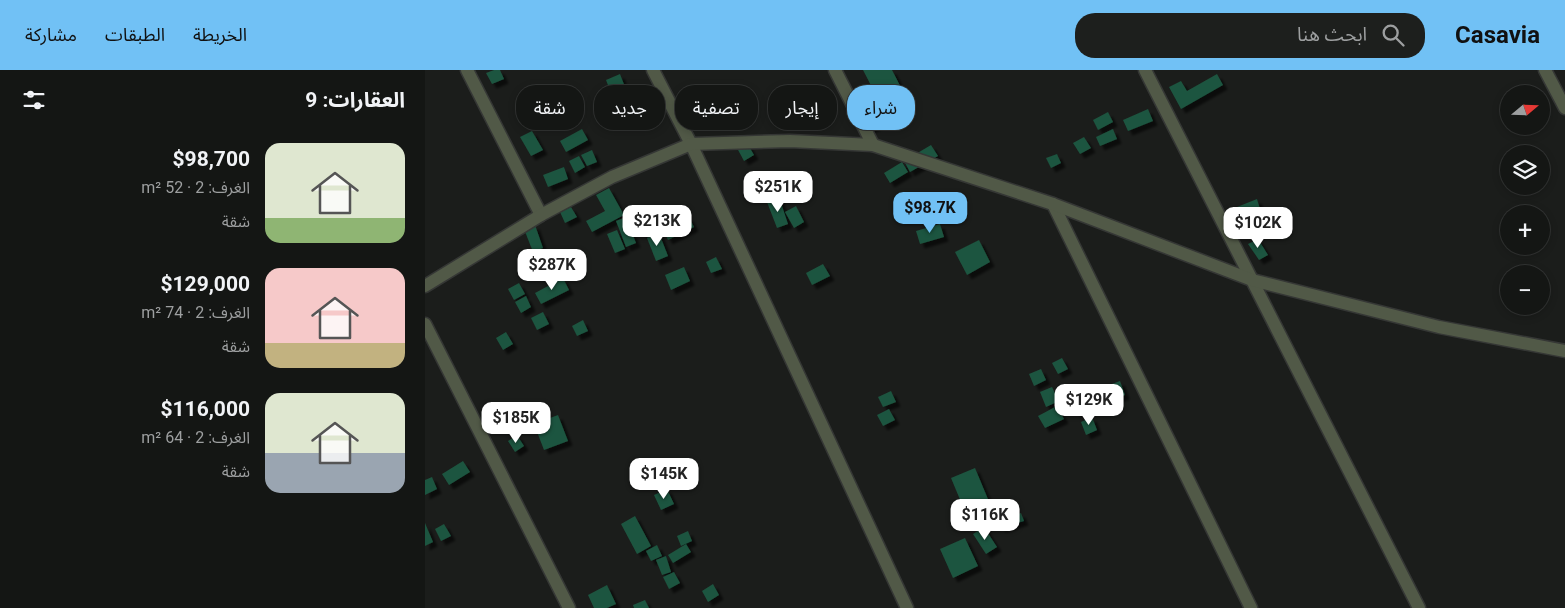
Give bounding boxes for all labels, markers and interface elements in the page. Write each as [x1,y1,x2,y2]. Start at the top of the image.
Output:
search box [1075,13,1425,58]
icon: search [1379,21,1407,49]
text: Casavia [1455,21,1540,49]
text: ابحث هنا [1297,23,1367,46]
text: مشاركة [25,24,77,45]
text: الطبقات [105,24,165,45]
text: الخريطة [193,24,247,45]
chip: شقة [516,85,584,130]
chip: جديد [594,85,665,130]
chip: تصفية [675,85,758,130]
chip: إيجار [768,85,837,130]
chip: شراء [847,85,915,130]
north arrow [1500,85,1550,135]
map controls [1500,85,1550,315]
icon: filters [20,86,48,114]
text: العقارات: 9 [305,88,405,112]
button: layers [1500,145,1550,195]
text: $98,700 [173,147,250,171]
icon: home [305,163,365,223]
pin: $251K [743,170,813,213]
text: $251K [755,177,801,196]
text: الغرف: 2 · 52 m² [141,178,250,197]
pin: $98.7K [889,191,971,234]
text: $98.7K [904,198,956,217]
pin: $213K [622,204,692,247]
button: + [1500,205,1550,255]
pin: $102K [1223,206,1293,249]
text: $213K [634,211,680,230]
text: شقة [222,212,250,231]
text: $102K [1235,213,1281,232]
pin: $287K [517,248,587,291]
text: $287K [529,255,575,274]
button: − [1500,265,1550,315]
text: $129,000 [160,272,250,296]
icon: home [305,288,365,348]
text: الغرف: 2 · 74 m² [141,303,250,322]
text: شقة [222,337,250,356]
pin: $129K [1054,384,1124,426]
text: $129K [1066,390,1112,409]
text: $116,000 [160,397,250,421]
pin: $185K [481,402,551,444]
text: $185K [493,408,539,427]
icon: home [305,413,365,473]
text: الغرف: 2 · 64 m² [141,428,250,447]
pin: $145K [629,458,699,500]
text: شقة [222,462,250,481]
text: $145K [641,464,687,483]
pin: $116K [950,498,1020,541]
text: $116K [962,505,1008,524]

